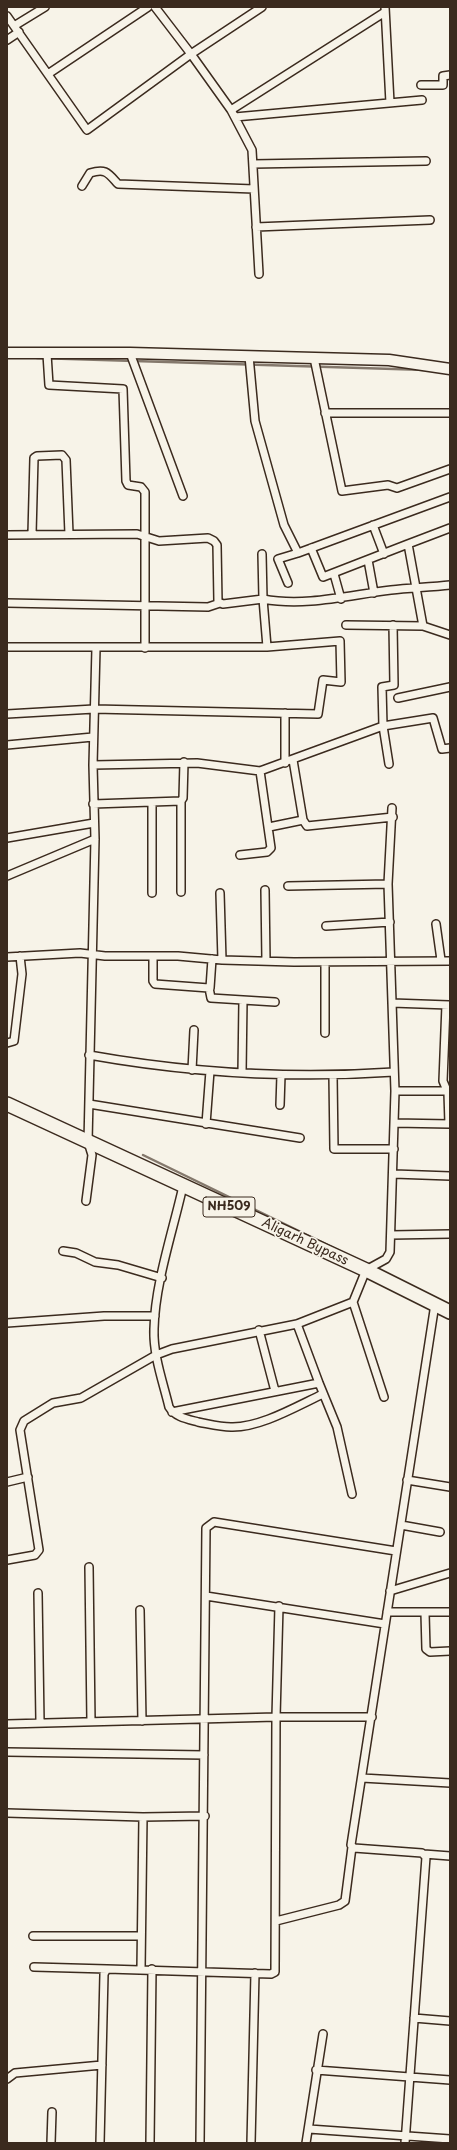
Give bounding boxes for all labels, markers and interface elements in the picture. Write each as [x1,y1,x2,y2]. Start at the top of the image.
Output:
road number: NH509 [203,1197,255,1217]
street label: Aligarh Bypass [259,1215,351,1269]

